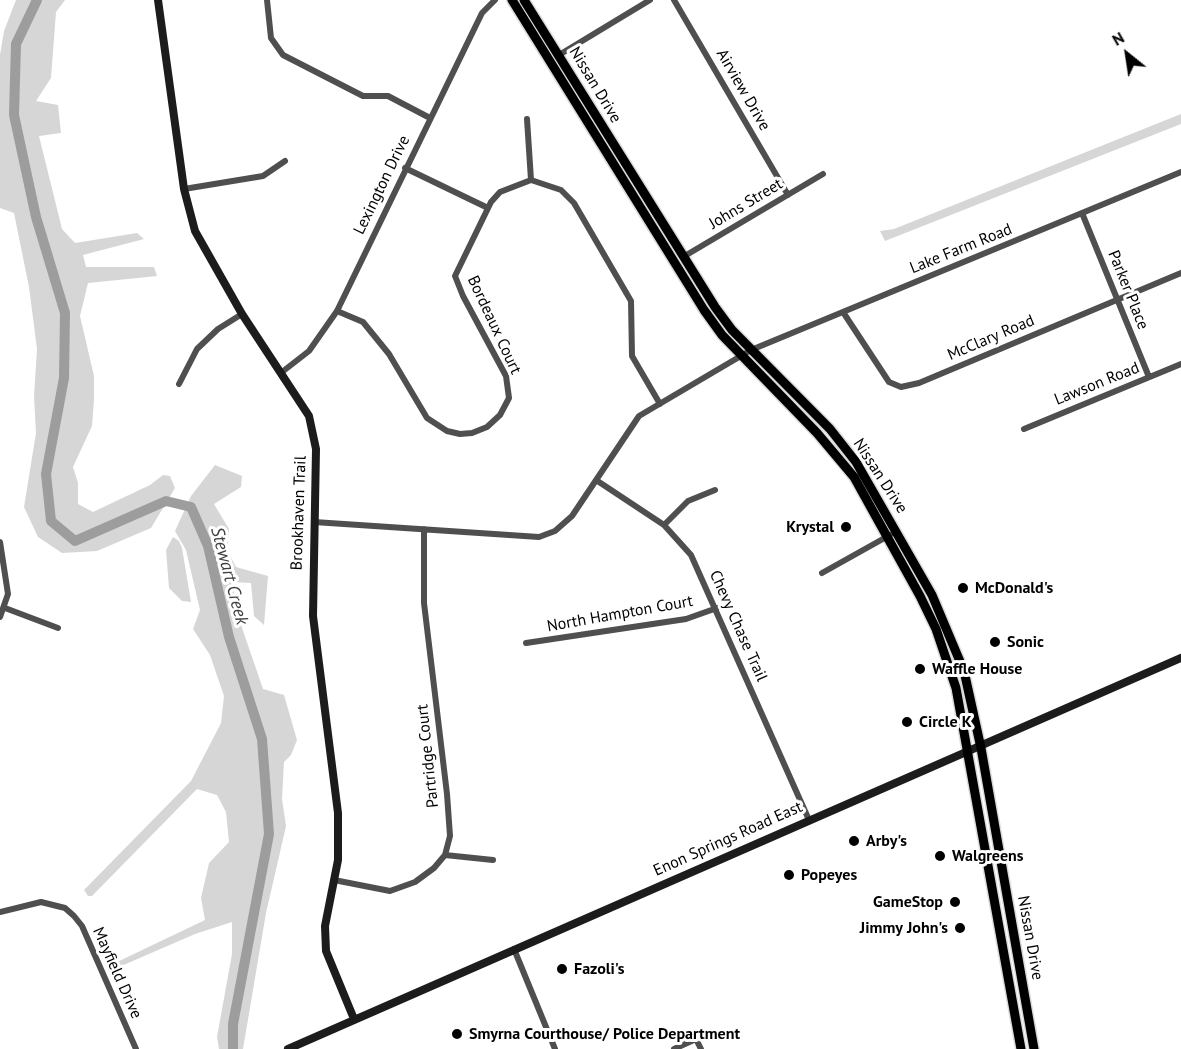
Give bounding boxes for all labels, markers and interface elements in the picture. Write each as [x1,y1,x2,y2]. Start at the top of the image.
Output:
north arrow [1097,24,1157,84]
text: N [1108,27,1128,50]
street label: Nissan Drive [565,43,625,127]
street label: Airview Drive [712,46,774,134]
street label: Lexington Drive [350,132,414,238]
street label: Johns Street [706,174,786,234]
street label: Lake Farm Road [907,220,1015,278]
street label: Parker Place [1103,248,1153,332]
street label: Bordeaux Court [463,273,525,377]
street label: McClary Road [945,311,1037,365]
street label: Lawson Road [1052,358,1142,410]
street label: Nissan Drive [849,435,911,517]
street label: Brookhaven Trail [287,455,311,571]
place label: Krystal [786,517,834,537]
marker: Krystal [839,520,853,534]
water label: Stewart Creek [206,525,252,627]
street label: Chevy Chase Trail [705,567,771,685]
place label: McDonald's [975,578,1053,598]
marker: McDonald's [956,581,970,595]
street label: North Hampton Court [545,592,695,636]
place label: Sonic [1007,632,1044,652]
marker: Sonic [988,635,1002,649]
place label: Waffle House [932,659,1022,679]
marker: Waffle House [913,662,927,676]
street label: Partridge Court [413,703,443,809]
place label: Circle K [919,712,972,732]
marker: Circle K [900,715,914,729]
street label: Enon Springs Road East [651,797,805,881]
place label: Arby's [866,831,907,851]
marker: Arby's [847,834,861,848]
place label: Walgreens [952,846,1024,866]
marker: Walgreens [933,849,947,863]
place label: Popeyes [801,865,857,885]
marker: Popeyes [782,868,796,882]
place label: GameStop [873,892,943,912]
street label: Nissan Drive [1013,894,1047,982]
marker: GameStop [948,895,962,909]
place label: Jimmy John's [860,918,948,938]
marker: Jimmy John's [953,921,967,935]
street label: Mayfield Drive [88,924,146,1022]
place label: Fazoli's [574,959,625,979]
marker: Fazoli's [555,962,569,976]
place label: Smyrna Courthouse/ Police Department [469,1024,740,1044]
marker: Smyrna Courthouse/ Police Department [450,1027,464,1041]

